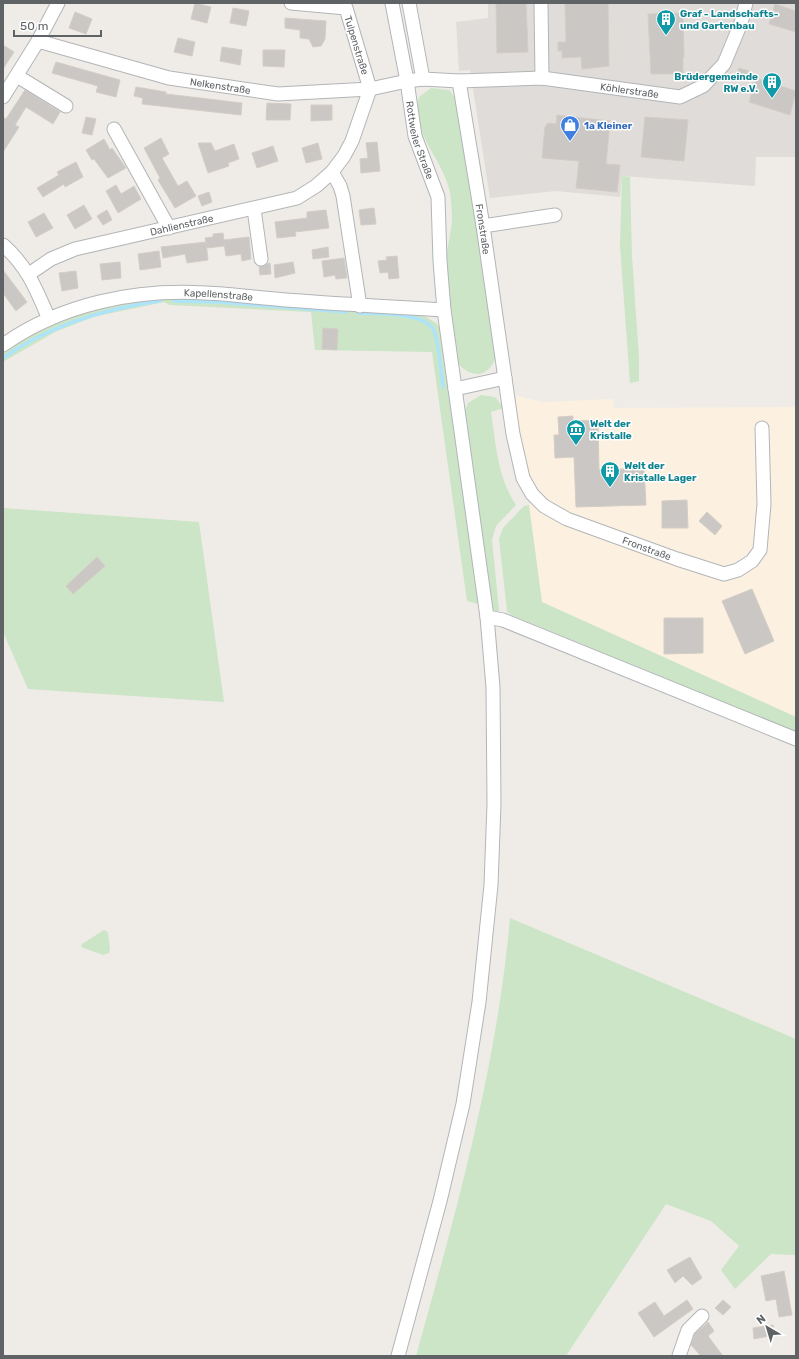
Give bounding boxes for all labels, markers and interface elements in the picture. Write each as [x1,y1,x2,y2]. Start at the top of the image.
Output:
building icon: Graf - Landschafts- und Gartenbau [655,8,677,36]
place label: Graf - Landschafts- und Gartenbau [680,8,779,32]
scale bar [14,12,101,38]
street label: Tulpenstraße [341,14,371,76]
text: 50 m [20,19,48,33]
place label: Brüdergemeinde RW e.V. [674,71,758,95]
building icon: Brüdergemeinde RW e.V. [761,71,783,99]
street label: Nelkenstraße [189,76,252,97]
street label: Köhlerstraße [599,81,660,101]
street label: Rottweiler Straße [403,100,436,181]
shop icon: 1a Kleiner [559,114,581,142]
place label: 1a Kleiner [584,120,633,132]
street label: Fronstraße [472,203,492,256]
street label: Dahlienstraße [149,212,215,239]
street label: Kapellenstraße [184,287,254,304]
museum icon: Welt der Kristalle [565,418,587,446]
place label: Welt der Kristalle [590,418,632,442]
building icon: Welt der Kristalle Lager [599,460,621,488]
place label: Welt der Kristalle Lager [624,460,697,484]
street label: Fronstraße [621,535,673,563]
north arrow [747,1307,787,1347]
text: N [754,1312,768,1327]

